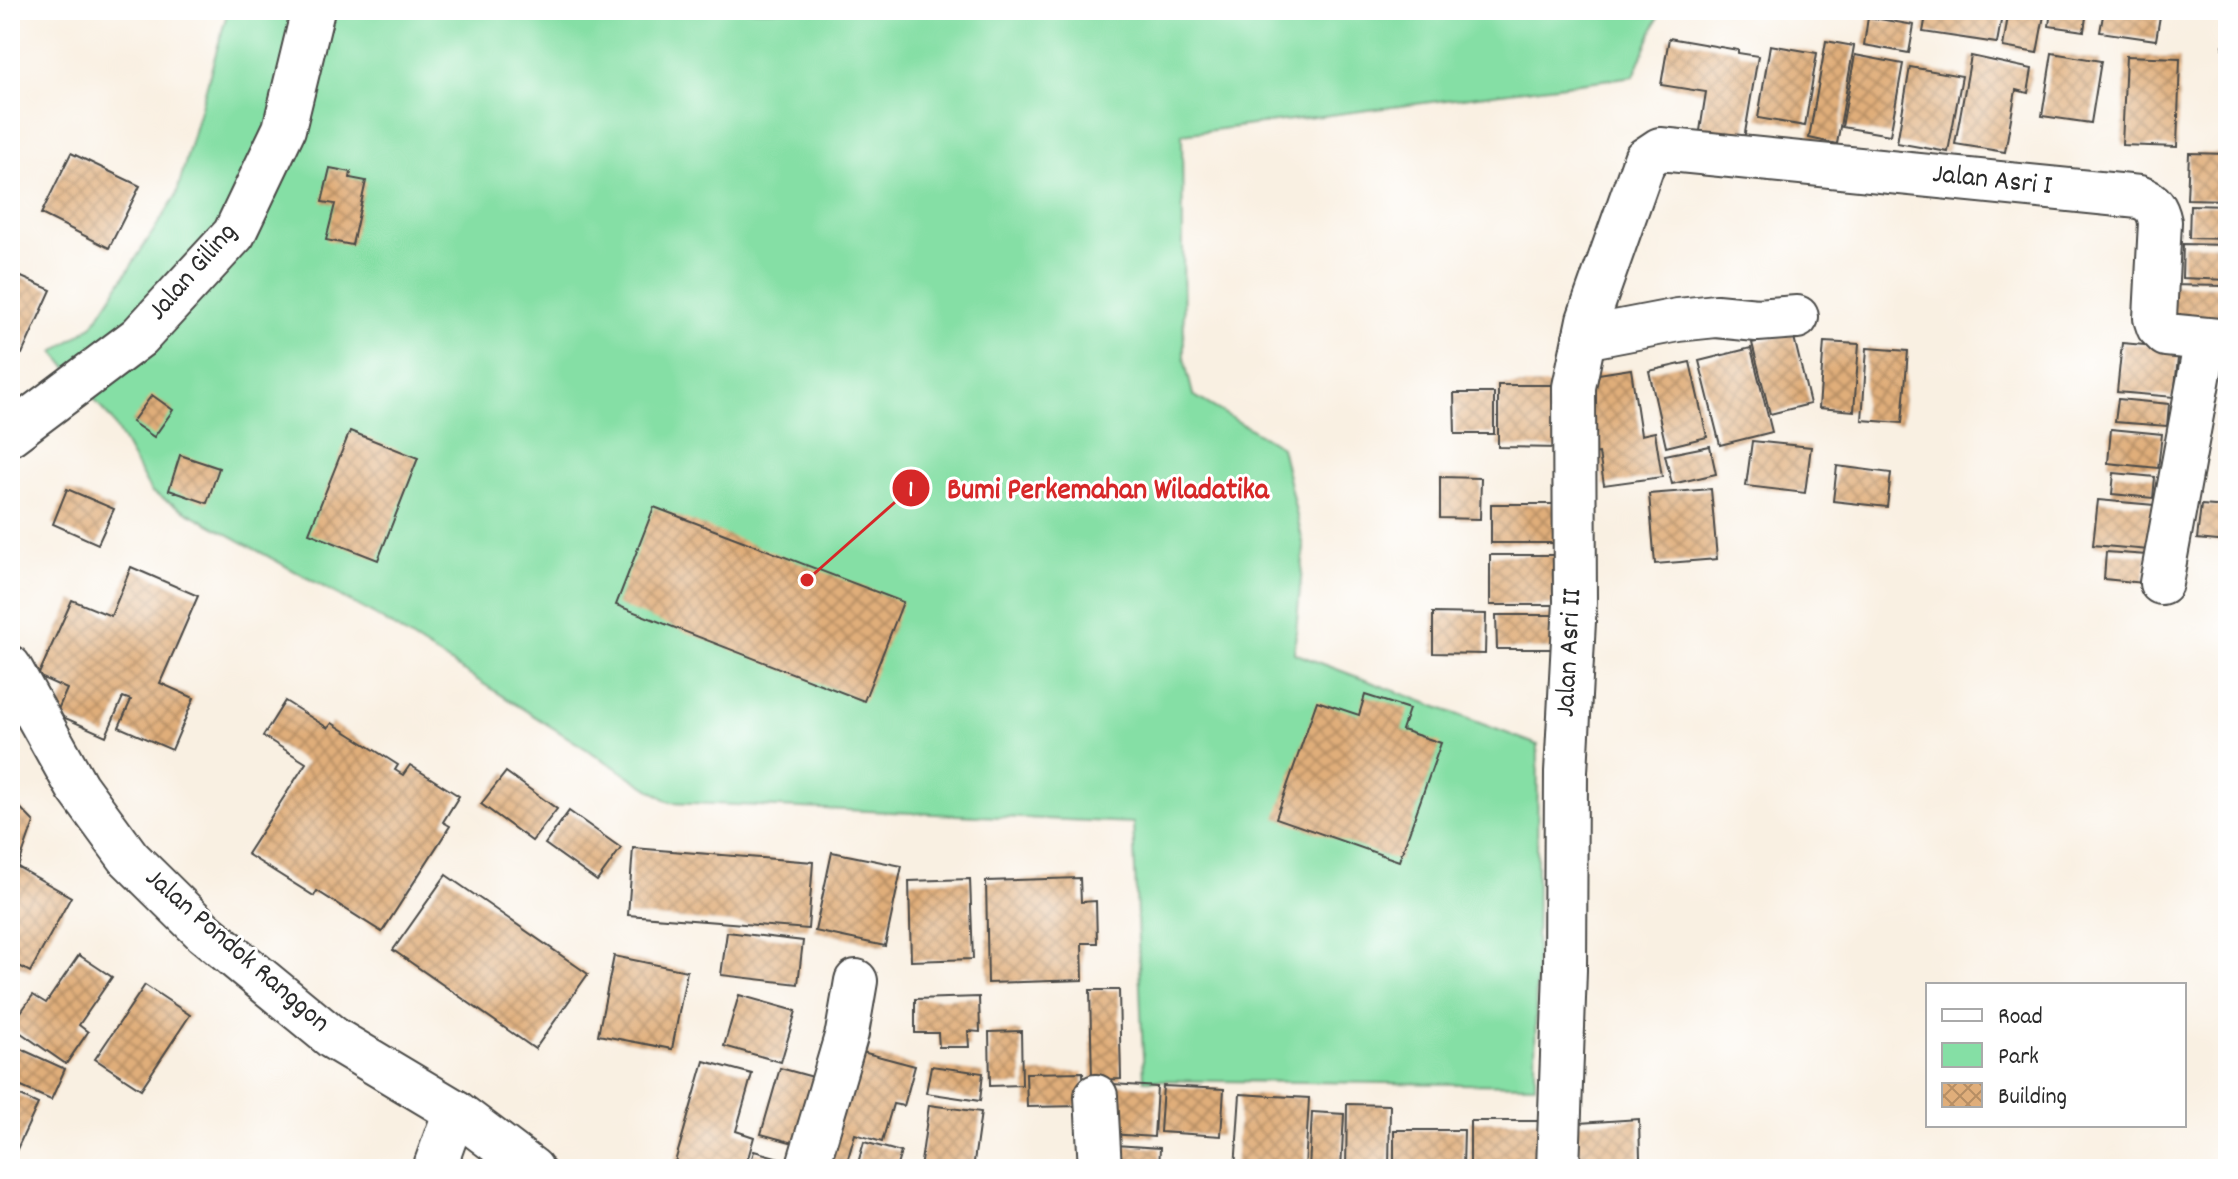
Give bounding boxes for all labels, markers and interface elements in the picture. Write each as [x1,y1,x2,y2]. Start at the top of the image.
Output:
street label: Jalan Asri I [1930,156,2054,208]
street label: Jalan Giling [140,215,248,331]
callout: Bumi Perkemahan Wiladatika [891,461,1285,515]
text: Bumi Perkemahan Wiladatika [947,471,1270,514]
text: 1 [908,474,914,508]
street label: Jalan Asri II [1548,587,1594,718]
street label: Jalan Pondok Ranggon [135,860,337,1044]
legend [1926,983,2186,1127]
text: Road [1998,1001,2043,1035]
text: Park [1998,1041,2039,1075]
text: Building [1998,1081,2067,1115]

